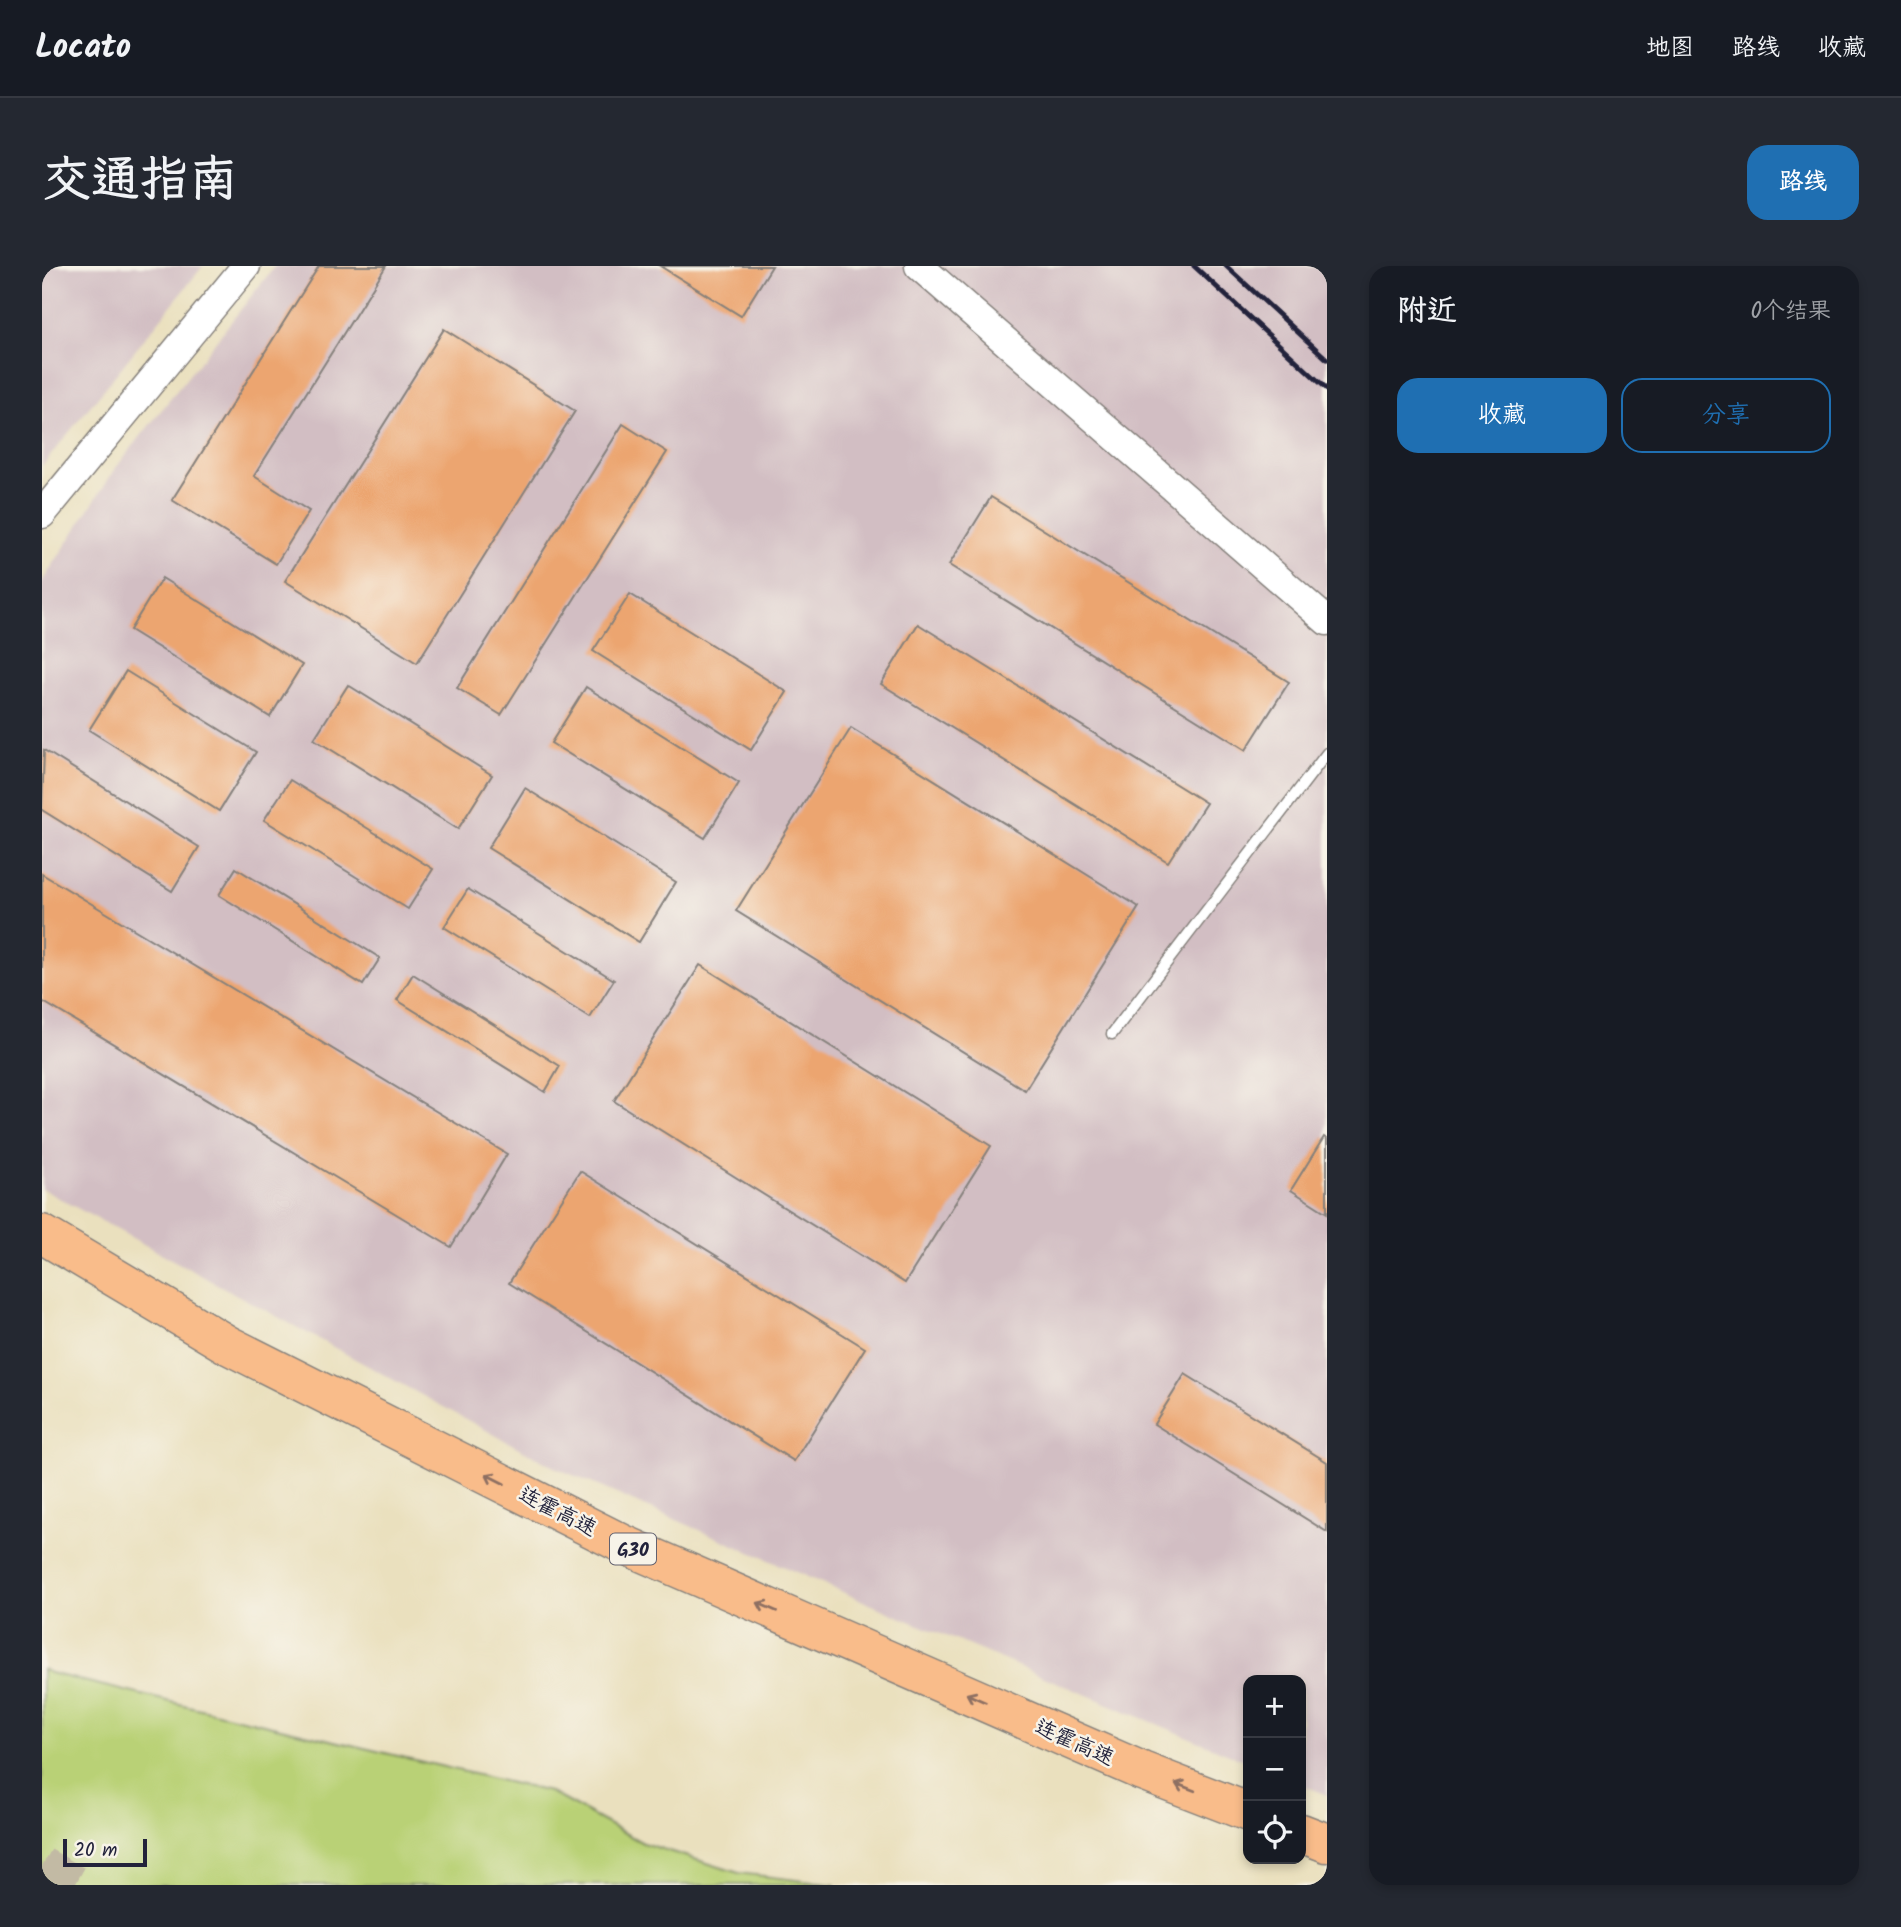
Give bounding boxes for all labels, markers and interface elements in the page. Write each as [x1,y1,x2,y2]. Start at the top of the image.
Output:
text: Locato [35,22,131,75]
text: 地图 [1646,29,1694,68]
text: 路线 [1732,29,1780,68]
text: 收藏 [1818,29,1866,68]
text: 交通指南 [42,143,238,221]
button: 路线 [1747,145,1859,220]
text: 附近 [1397,288,1457,336]
text: 0个结果 [1751,294,1831,330]
button: 收藏 [1397,378,1607,453]
button: 分享 [1621,378,1831,453]
one-way arrow [485,1472,505,1486]
street label: 连霍高速 [512,1479,602,1546]
road number: G30 [610,1534,656,1564]
one-way arrow [757,1600,778,1613]
map controls [1243,1675,1306,1864]
button: + [1243,1675,1306,1738]
one-way arrow [965,1691,987,1704]
street label: 连霍高速 [1029,1711,1119,1776]
button: − [1243,1738,1306,1801]
one-way arrow [1174,1780,1196,1793]
button: locate [1243,1801,1306,1864]
scale bar [63,1836,147,1868]
text: 20 m [74,1836,117,1866]

